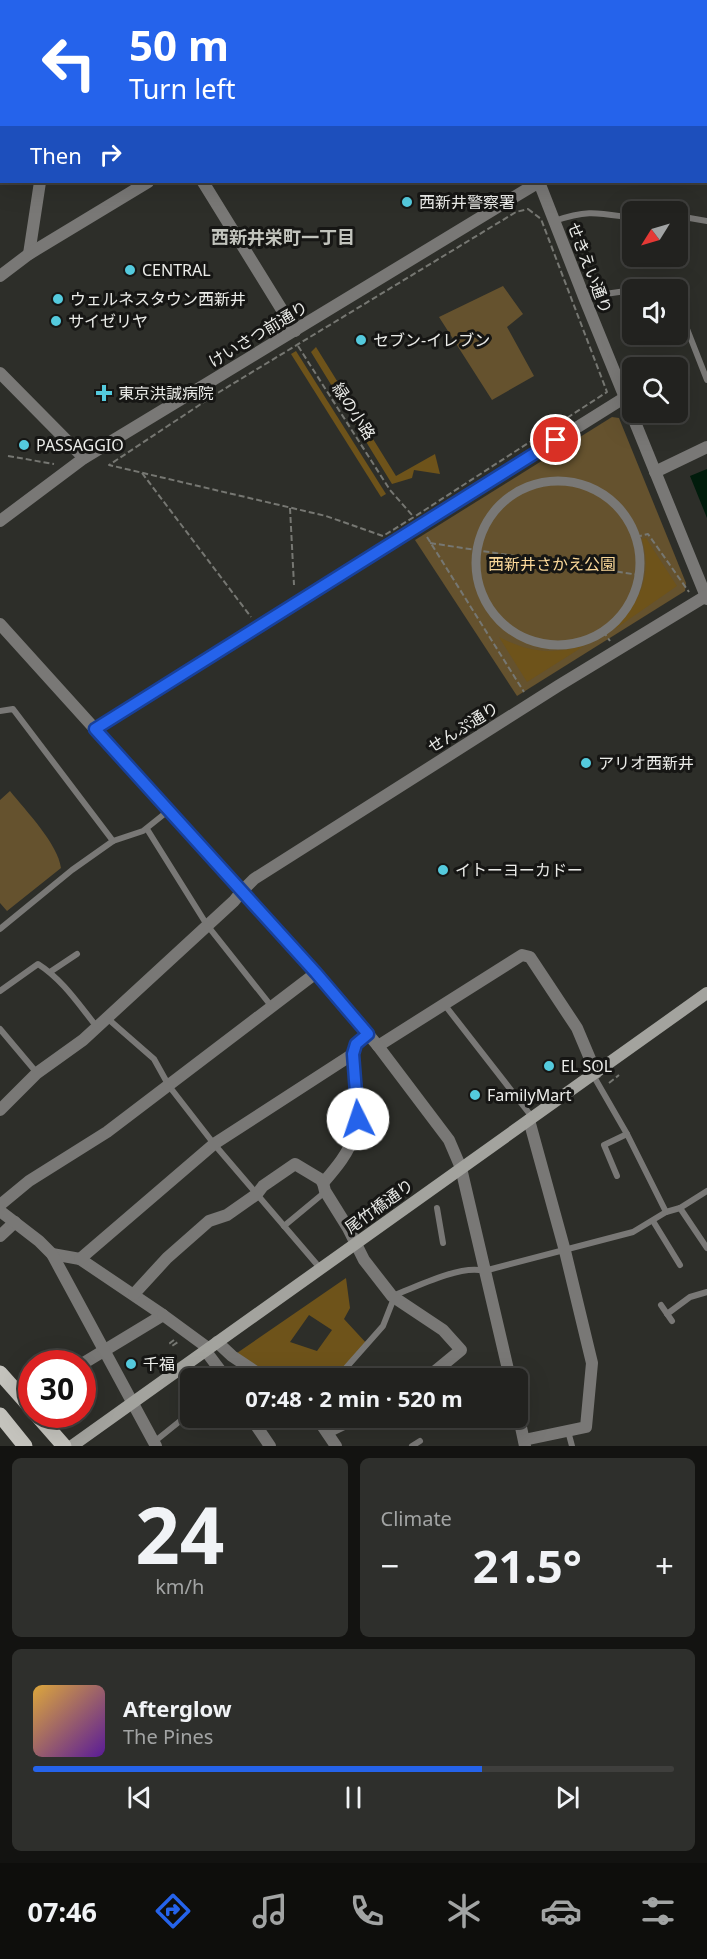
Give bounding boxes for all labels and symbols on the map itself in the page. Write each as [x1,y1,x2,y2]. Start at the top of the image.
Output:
place label: 西新井警察署 [419,191,515,213]
marker: 西新井警察署 [400,195,414,209]
north arrow [622,201,688,267]
street label: せきえい通り [563,219,617,317]
district label: 西新井栄町一丁目 [211,225,355,249]
place label: CENTRAL [142,259,211,281]
marker: CENTRAL [123,263,137,277]
place label: ウェルネスタウン西新井 [70,288,246,310]
marker: ウェルネスタウン西新井 [51,292,65,306]
street label: けいさつ前通り [204,296,312,372]
place label: サイゼリヤ [68,310,148,332]
marker: サイゼリヤ [49,314,63,328]
place label: セブン-イレブン [373,329,490,351]
marker: セブン-イレブン [354,333,368,347]
street label: 緑の小路 [327,378,381,444]
place label: 東京洪誠病院 [118,382,214,404]
marker: 東京洪誠病院 [95,384,113,402]
pin [530,414,581,465]
place label: PASSAGGIO [36,434,124,456]
marker: PASSAGGIO [17,438,31,452]
park label: 西新井さかえ公園 [488,553,616,575]
street label: せんぷ通り [423,696,503,758]
place label: アリオ西新井 [598,752,694,774]
marker: アリオ西新井 [579,756,593,770]
place label: イトーヨーカドー [455,859,583,881]
marker: イトーヨーカドー [436,863,450,877]
place label: EL SOL [561,1055,612,1077]
marker: EL SOL [542,1059,556,1073]
place label: FamilyMart [487,1084,572,1106]
position arrow [326,1087,390,1151]
marker: FamilyMart [468,1088,482,1102]
street label: 尾竹橋通り [340,1174,418,1238]
speed limit sign: 30 [18,1350,96,1428]
place label: 千福 [143,1353,175,1375]
marker: 千福 [124,1357,138,1371]

